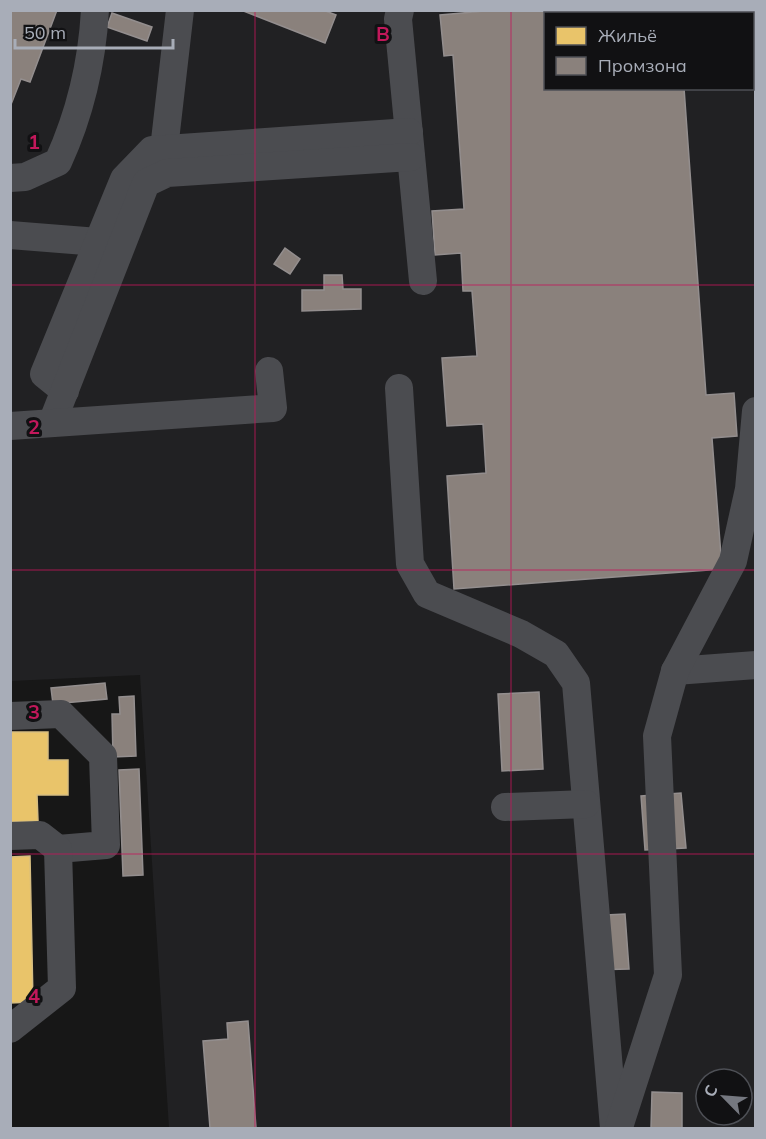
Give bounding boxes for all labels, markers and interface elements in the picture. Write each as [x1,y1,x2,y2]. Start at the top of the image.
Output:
scale bar [15,12,172,50]
legend [544,12,754,90]
text: 50 m [24,21,66,44]
text: B [376,21,390,46]
text: Жильё [598,24,657,47]
text: Промзона [598,54,687,77]
text: 1 [28,129,40,154]
text: 2 [28,414,40,439]
text: 3 [28,699,40,724]
text: 4 [28,983,40,1008]
north arrow [694,1067,754,1127]
text: С [699,1081,722,1100]

